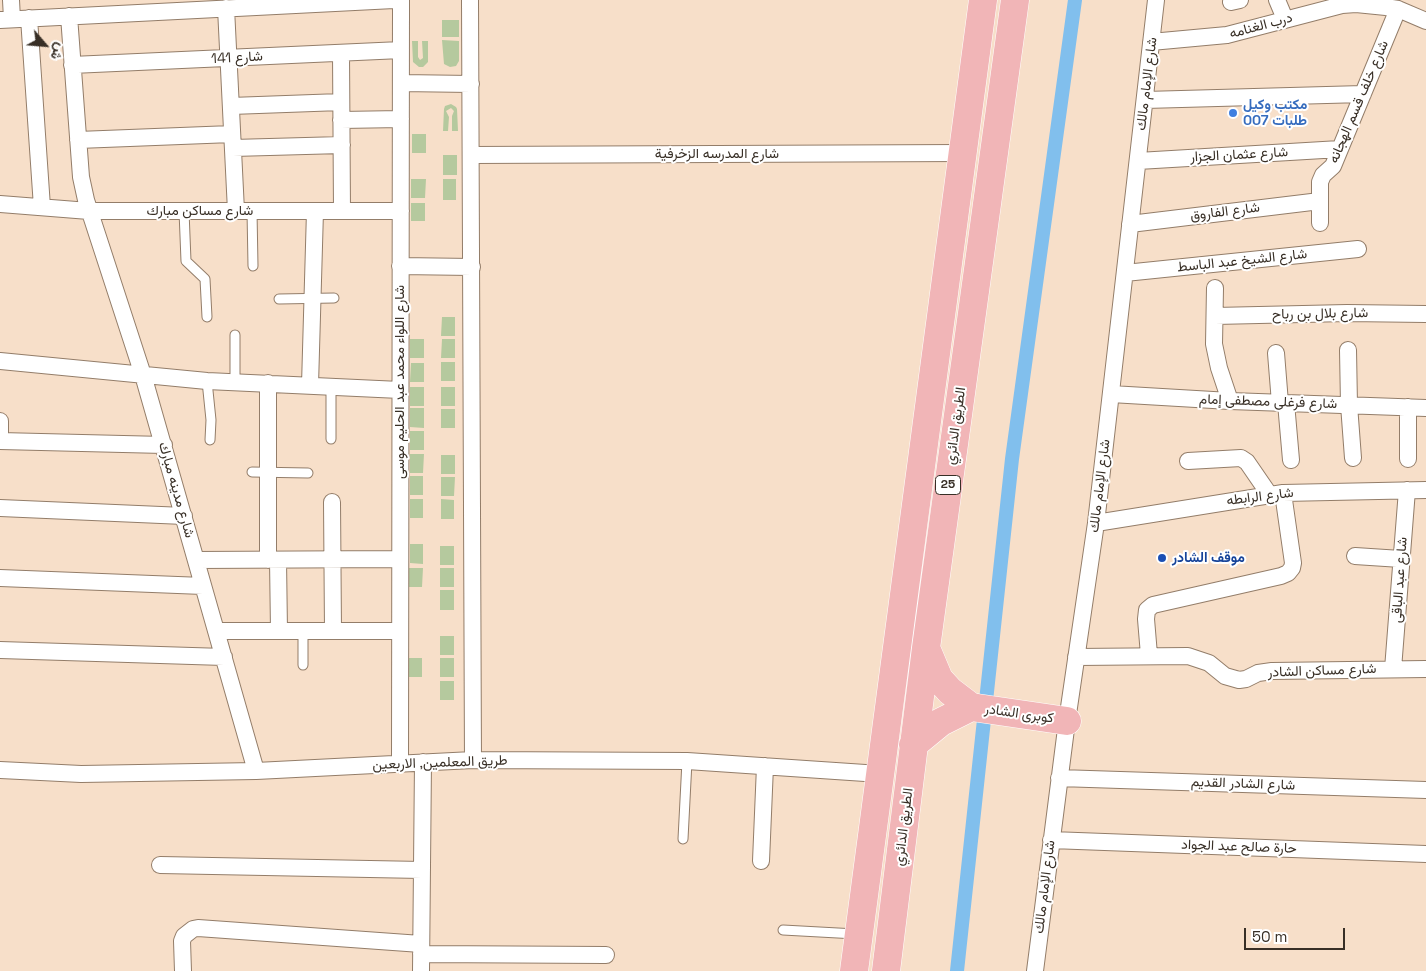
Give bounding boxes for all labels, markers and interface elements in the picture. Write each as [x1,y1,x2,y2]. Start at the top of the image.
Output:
street label: درب الغنامه [1228,10,1294,42]
north arrow [20,20,70,70]
street label: شارع الإمام مالك [1133,36,1161,132]
street label: شارع خلف قسم الهجانه [1326,38,1392,166]
text: ش [47,40,70,63]
street label: شارع 141 [211,48,263,68]
place label: مكتب وكيل طلبات 007 [1243,97,1307,130]
marker: مكتب وكيل طلبات 007 [1227,107,1239,119]
street label: شارع عثمان الجزار [1190,144,1288,166]
street label: شارع المدرسه الزخرفية [655,146,779,162]
street label: شارع الفاروق [1189,199,1261,225]
street label: شارع مساكن مبارك [147,203,253,219]
street label: شارع الشيخ عبد الباسط [1176,246,1308,276]
street label: شارع اللواء محمد عبد الحليم موسى [392,285,408,479]
street label: شارع بلال بن رباح [1272,305,1368,323]
street label: الطريق الدائري [942,386,970,466]
street label: شارع فرغلى مصطفى إمام [1199,391,1337,413]
street label: شارع الإمام مالك [1086,438,1114,534]
street label: شارع مدينه مبارك [154,440,198,540]
road number: 25 [936,476,960,494]
street label: شارع الرابطه [1225,485,1295,509]
street label: شارع عبد الباقى [1389,536,1411,624]
place label: موقف الشادر [1172,550,1245,566]
marker: موقف الشادر [1156,552,1168,564]
street label: شارع مساكن الشادر [1267,661,1377,681]
street label: كوبرى الشادر [983,701,1055,727]
street label: طريق المعلمين, الاربعين [372,752,508,774]
street label: شارع الشادر القديم [1190,774,1296,794]
street label: الطريق الدائري [891,787,917,867]
street label: حارة صالح عبد الجواد [1181,837,1297,857]
street label: شارع الإمام مالك [1031,839,1059,935]
scale bar [1246,918,1347,950]
text: 50 m [1252,927,1287,946]

